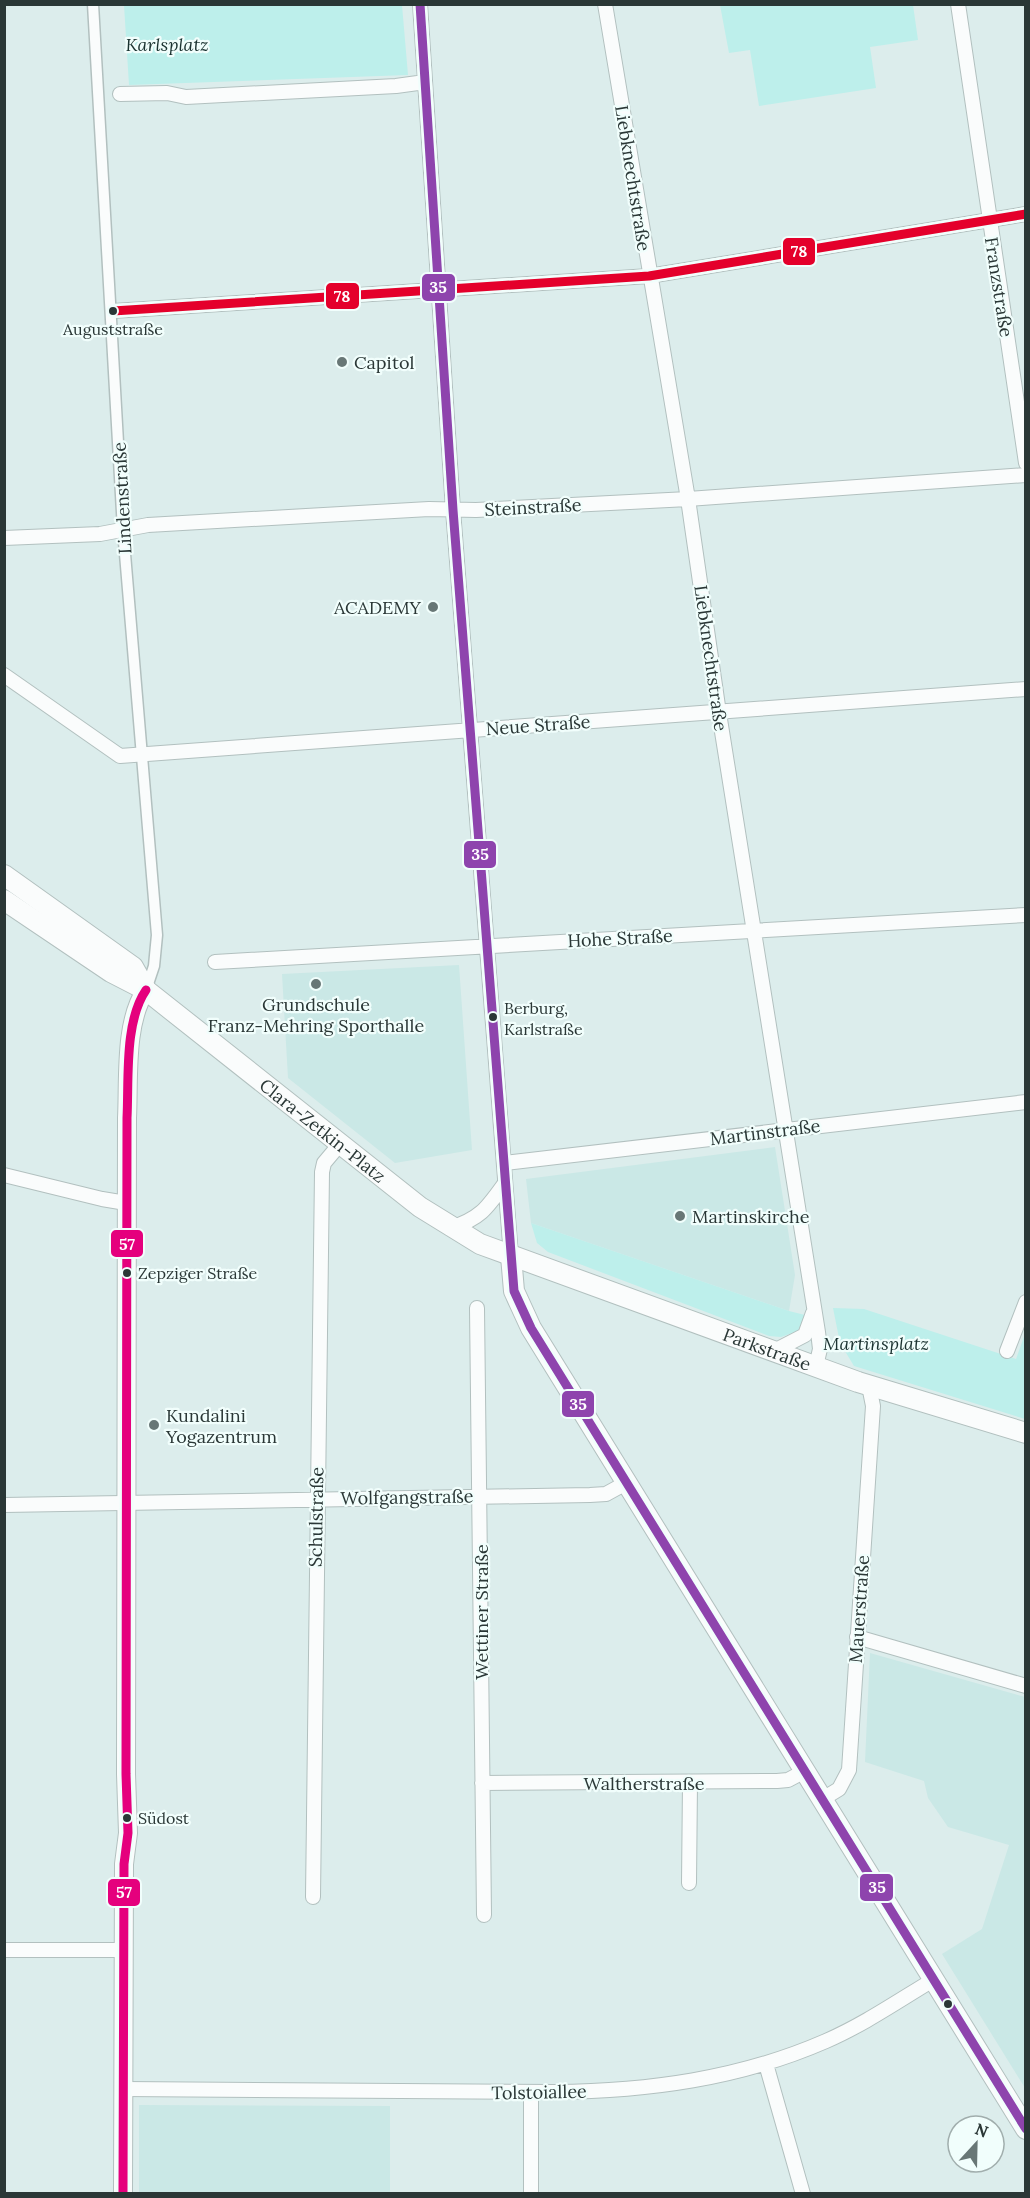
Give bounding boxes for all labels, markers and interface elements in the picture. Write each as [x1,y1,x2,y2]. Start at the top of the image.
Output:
park label: Karlsplatz [126,33,208,56]
street label: Liebknechtstraße [610,103,656,253]
street label: Franzstraße [980,235,1018,339]
line badge: 78 [782,237,816,266]
text: 78 [791,241,807,261]
line badge: 35 [421,273,456,302]
text: 35 [429,277,447,297]
line badge: 78 [325,282,360,310]
text: 78 [334,286,350,306]
marker: Auguststraße [107,305,119,317]
place label: Auguststraße [62,319,163,339]
place label: Capitol [354,351,414,374]
marker: Capitol [335,355,349,369]
street label: Lindenstraße [108,441,136,555]
street label: Steinstraße [484,493,582,521]
street label: Liebknechtstraße [689,583,733,733]
place label: ACADEMY [333,596,422,619]
marker: ACADEMY [426,600,440,614]
street label: Neue Straße [485,710,591,740]
line badge: 35 [463,840,497,869]
text: 35 [471,844,489,864]
street label: Hohe Straße [567,924,674,952]
marker: Grundschule Franz-Mehring Sporthalle [309,977,323,991]
place label: Grundschule Franz-Mehring Sporthalle [208,993,424,1037]
place label: Berburg, Karlstraße [504,998,583,1039]
marker: Berburg, Karlstraße [487,1011,499,1023]
street label: Clara-Zetkin-Platz [255,1073,391,1187]
street label: Martinstraße [709,1114,822,1150]
place label: Martinskirche [692,1205,810,1228]
marker: Martinskirche [673,1209,687,1223]
line badge: 57 [110,1229,144,1258]
text: 57 [119,1234,136,1254]
place label: Zepziger Straße [138,1263,257,1283]
marker: Zepziger Straße [121,1267,133,1279]
street label: Parkstraße [720,1322,814,1375]
park label: Martinsplatz [823,1332,929,1355]
line badge: 35 [561,1390,595,1418]
text: 35 [569,1394,587,1414]
place label: Kundalini Yogazentrum [165,1404,277,1448]
marker: Kundalini Yogazentrum [147,1418,161,1432]
street label: Schulstraße [304,1466,328,1567]
street label: Wolfgangstraße [340,1484,474,1510]
street label: Wettiner Straße [470,1544,493,1680]
street label: Mauerstraße [844,1554,874,1664]
street label: Waltherstraße [584,1772,705,1795]
place label: Südost [138,1808,190,1828]
marker: Südost [121,1812,133,1824]
line badge: 35 [859,1873,894,1902]
text: 35 [868,1877,886,1897]
line badge: 57 [107,1878,141,1907]
text: 57 [116,1882,133,1902]
unlabelled marker [942,1998,954,2010]
street label: Tolstoiallee [491,2080,587,2104]
north arrow [946,2114,1006,2174]
text: N [972,2119,991,2142]

